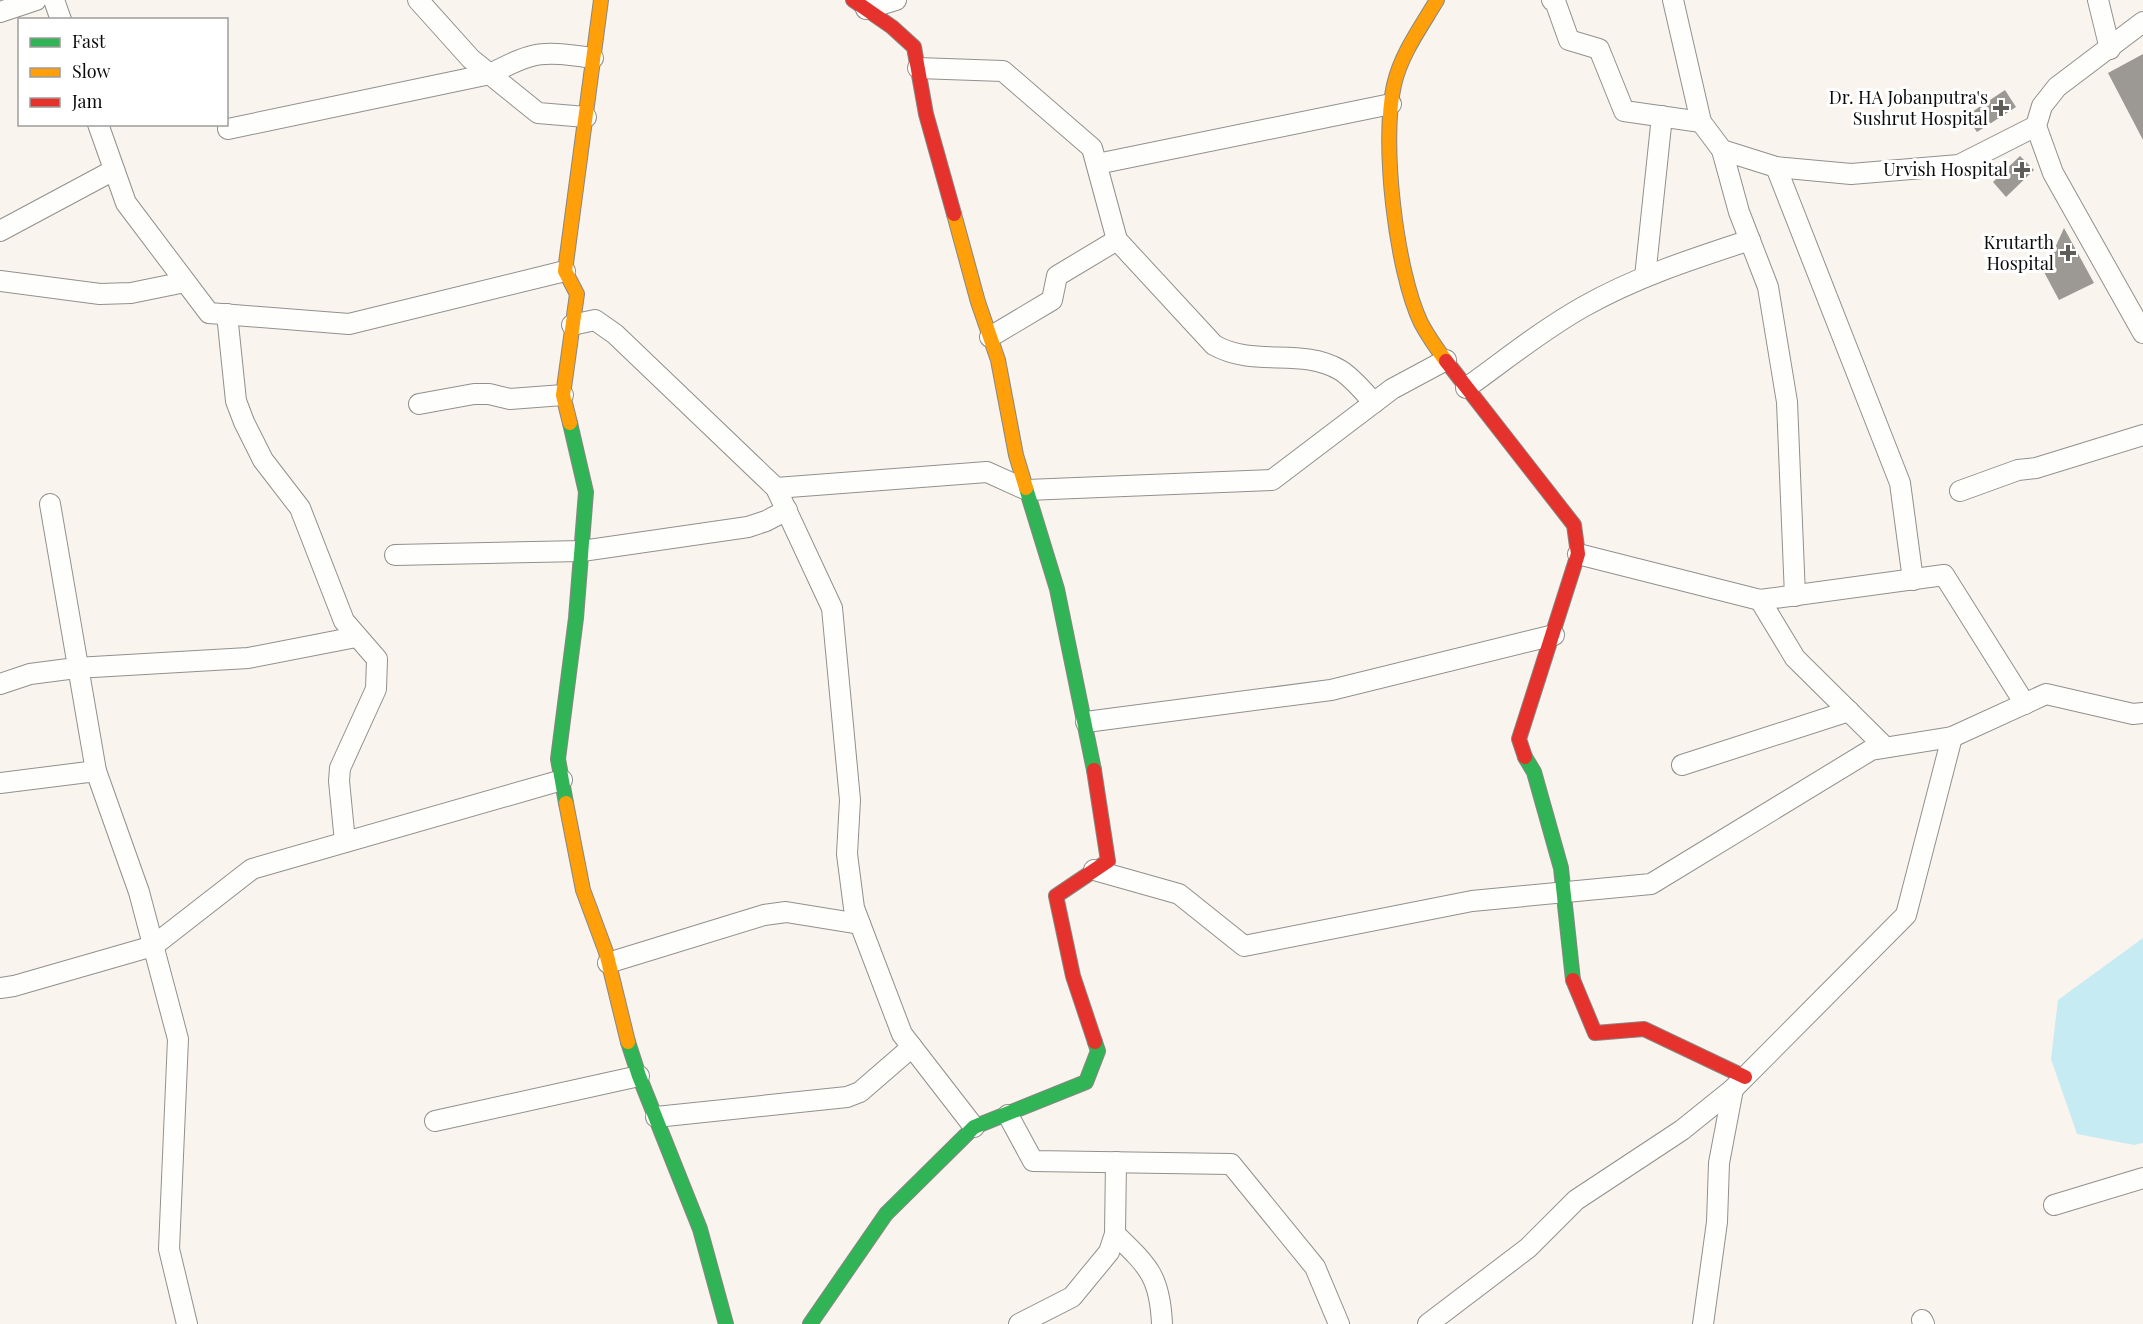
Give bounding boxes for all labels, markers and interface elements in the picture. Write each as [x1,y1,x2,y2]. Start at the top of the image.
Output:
legend [18,18,228,126]
text: Fast [72,29,106,53]
text: Slow [72,59,110,83]
place label: Dr. HA Jobanputra's Sushrut Hospital [1829,85,1988,130]
text: Jam [71,89,102,113]
marker: Dr. HA Jobanputra's Sushrut Hospital [1992,99,2010,117]
place label: Urvish Hospital [1883,157,2008,181]
marker: Urvish Hospital [2013,161,2031,179]
place label: Krutarth Hospital [1983,230,2054,275]
marker: Krutarth Hospital [2059,244,2077,262]

